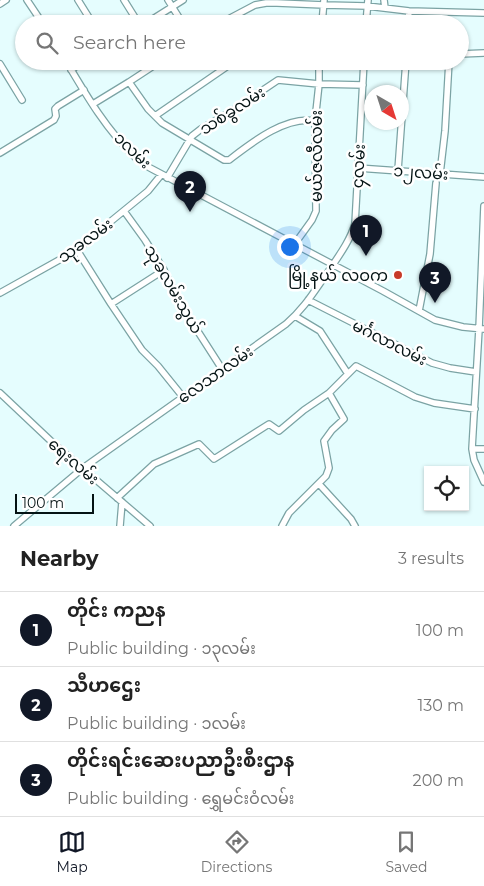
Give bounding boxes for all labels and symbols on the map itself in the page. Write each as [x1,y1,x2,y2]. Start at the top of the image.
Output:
street label: သစ်ခွလမ်း [195,81,271,142]
north arrow [364,85,409,130]
street label: မယ်ဇလီလမ်း [305,110,326,202]
street label: ၁လမ်း [110,127,157,173]
street label: ၄လမ်း [346,143,373,189]
street label: ၁၂လမ်း [393,159,449,188]
pin: 2 [174,171,206,212]
street label: သုခလမ်း [53,213,119,271]
pin: 1 [350,215,382,256]
your location [277,234,303,260]
street label: သုခလမ်းသွယ် [136,241,208,339]
pin: 3 [419,262,451,303]
place label: မြို့နယ် လဝက [288,264,388,289]
marker: မြို့နယ် လဝက [392,269,404,281]
street label: မင်္ဂလာလမ်း [349,314,431,369]
street label: လေသာလမ်း [173,340,257,407]
street label: ရေးလမ်း [42,433,104,492]
scale bar [15,491,94,514]

